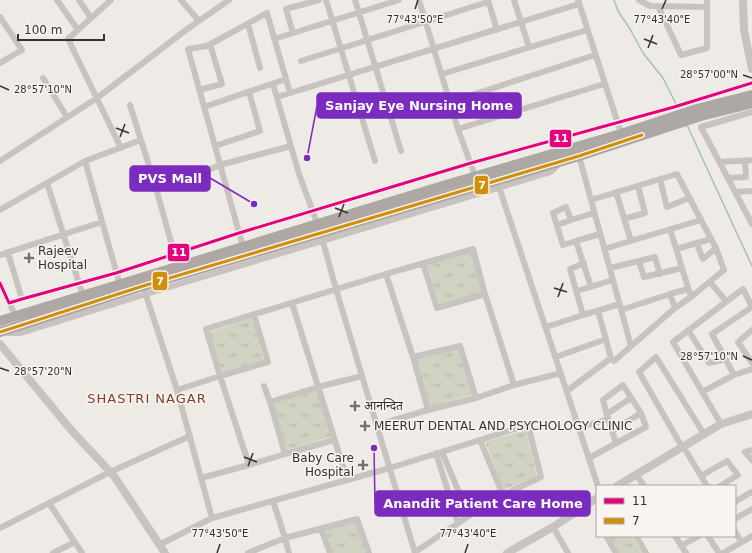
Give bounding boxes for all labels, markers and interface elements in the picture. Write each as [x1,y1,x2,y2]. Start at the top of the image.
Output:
text: 77°43'50"E [387,14,443,25]
text: 77°43'40"E [634,14,690,25]
scale bar [18,16,104,42]
text: 100 m [24,23,62,37]
text: 28°57'00"N [680,69,738,80]
text: 28°57'10"N [14,84,72,95]
callout: Sanjay Eye Nursing Home [317,93,521,118]
text: Sanjay Eye Nursing Home [325,98,513,113]
line badge: 11 [549,129,572,148]
text: 11 [553,132,569,145]
callout: PVS Mall [130,166,210,191]
text: PVS Mall [138,171,202,186]
line badge: 7 [474,175,489,195]
text: 7 [478,179,486,192]
line badge: 11 [167,243,190,262]
place label: Rajeev Hospital [38,244,87,272]
text: 11 [171,246,187,259]
marker: Rajeev Hospital [23,252,35,264]
line badge: 7 [152,271,168,291]
text: 7 [156,275,164,288]
text: 28°57'10"N [680,351,738,362]
text: 28°57'20"N [14,366,72,377]
district label: SHASTRI NAGAR [87,391,207,406]
place label: आनन्दित [364,398,404,413]
marker: आनन्दित [349,400,361,412]
place label: MEERUT DENTAL AND PSYCHOLOGY CLINIC [374,419,632,433]
marker: MEERUT DENTAL AND PSYCHOLOGY CLINIC [359,420,371,432]
place label: Baby Care Hospital [292,451,354,479]
marker: Baby Care Hospital [357,459,369,471]
legend [596,485,736,537]
callout: Anandit Patient Care Home [375,491,590,516]
text: 11 [632,494,647,508]
text: Anandit Patient Care Home [383,496,583,511]
text: 7 [632,514,640,528]
text: 77°43'50"E [192,528,248,539]
text: 77°43'40"E [440,528,496,539]

